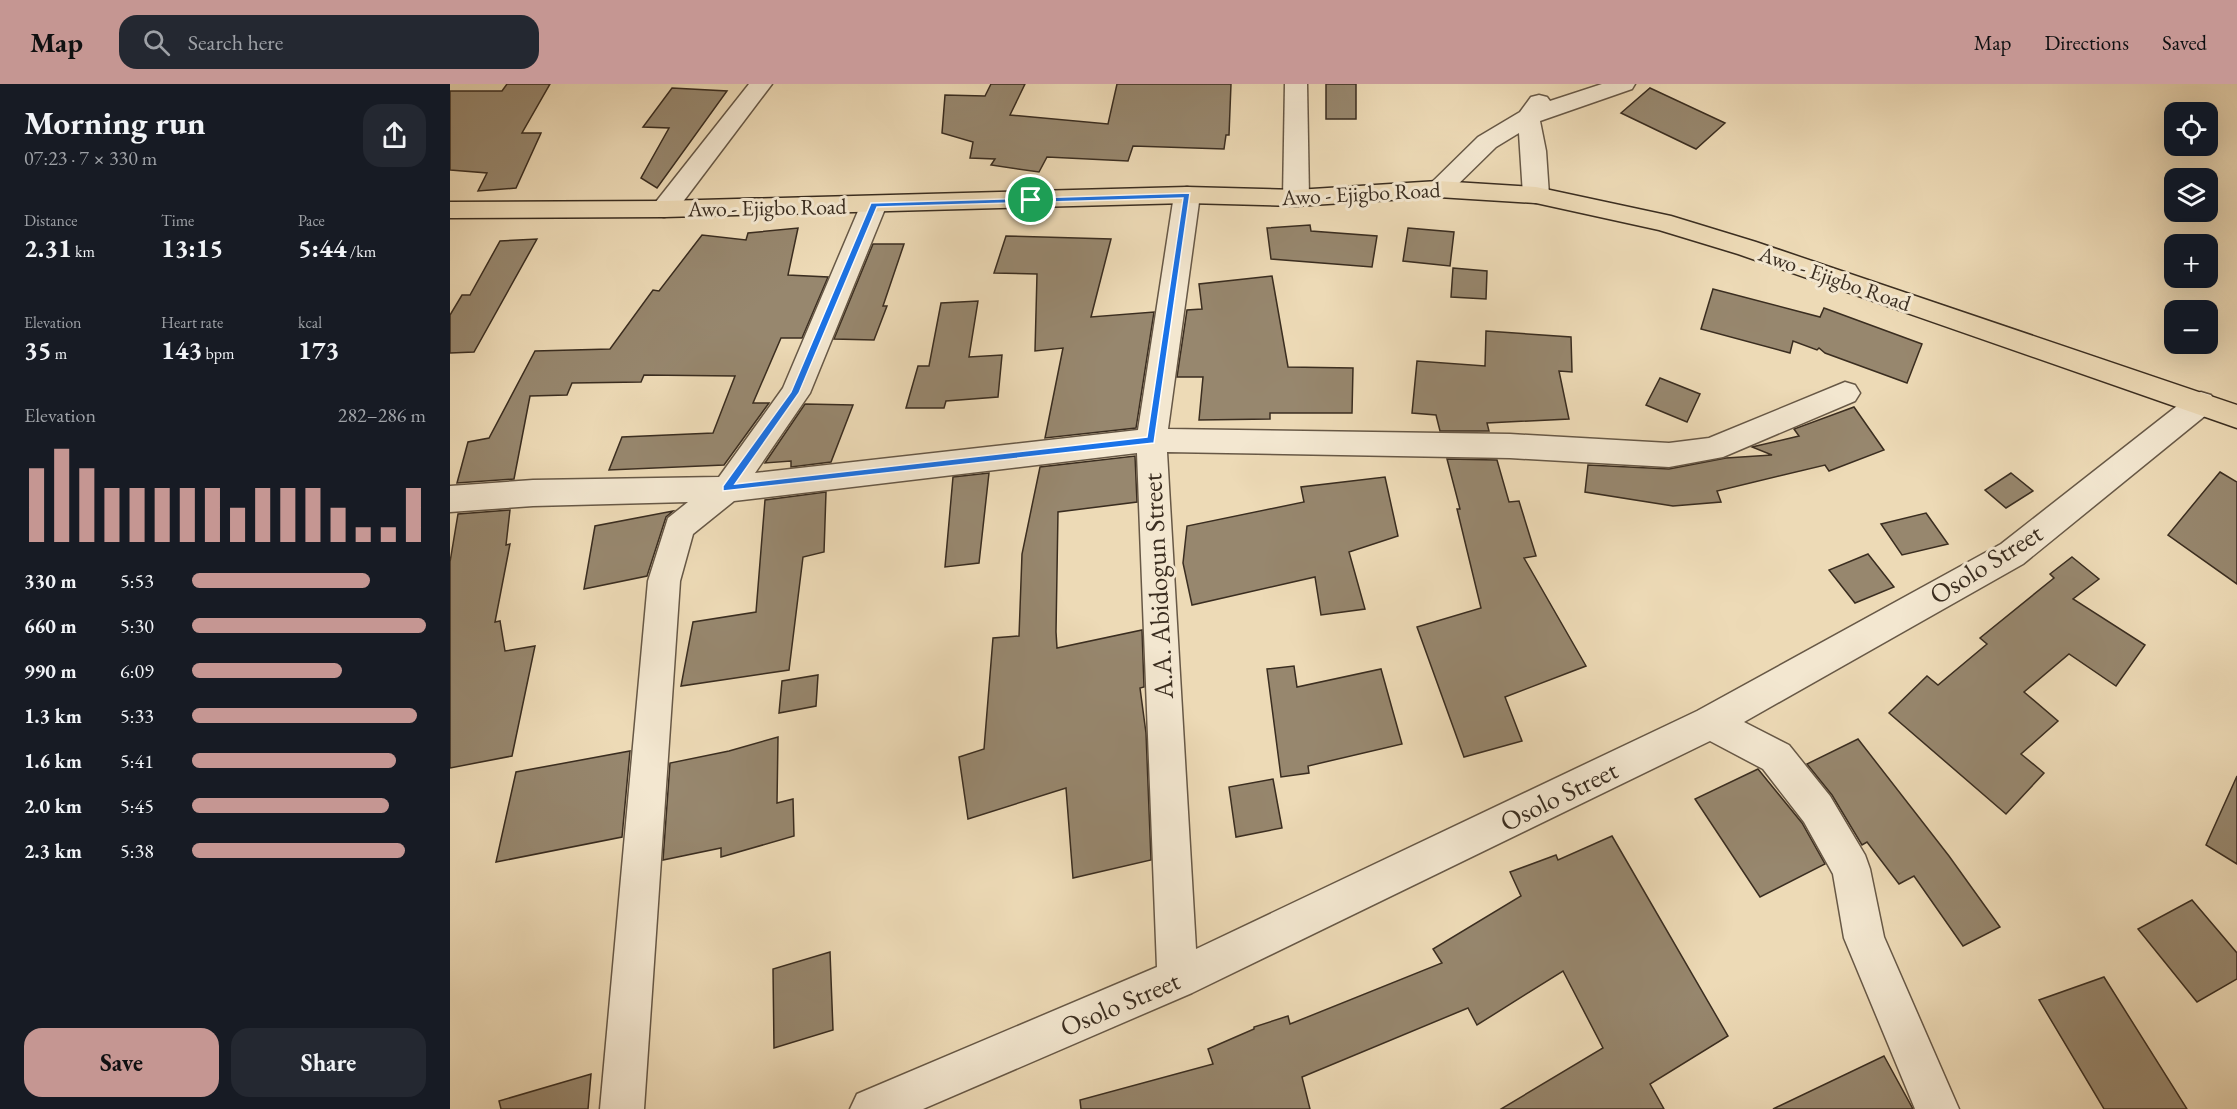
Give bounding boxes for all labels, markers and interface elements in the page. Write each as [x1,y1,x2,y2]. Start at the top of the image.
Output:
search box [119,15,539,69]
text: Map [30,24,83,60]
icon: search [140,26,173,59]
text: Search here [188,28,283,57]
text: Map [1974,29,2011,56]
text: Directions [2044,29,2129,56]
text: Saved [2162,29,2207,56]
text: Morning run [24,101,206,144]
map controls [2164,102,2218,354]
button: locate [2164,102,2218,156]
button: share [363,104,426,167]
text: 07:23 · 7 × 330 m [24,145,157,171]
button: layers [2164,168,2218,222]
pin [1005,174,1056,225]
street label: Awo - Ejigbo Road [1280,175,1442,212]
icon: arrive [1014,183,1047,216]
street label: Awo - Ejigbo Road [686,192,848,223]
text: Distance [24,210,77,231]
text: Time [161,210,194,231]
text: Pace [298,210,325,231]
text: 2.31 [24,231,72,265]
text: 13:15 [161,231,223,265]
text: 5:44 [298,231,347,265]
button: + [2164,234,2218,288]
street label: Awo - Ejigbo Road [1754,239,1916,318]
text: km [72,241,95,262]
text: /km [347,241,376,262]
button: − [2164,300,2218,354]
text: Elevation [24,312,82,333]
text: Heart rate [161,312,223,333]
text: kcal [298,312,322,333]
text: 35 [24,333,52,367]
text: 143 [161,333,202,367]
text: 173 [298,333,339,367]
text: m [52,343,67,364]
text: bpm [202,343,234,364]
text: Elevation [24,402,96,428]
text: 282–286 m [338,402,426,428]
street label: A.A. Abidogun Street [1134,472,1181,701]
street label: Osolo Street [1923,515,2049,612]
text: 330 m [24,568,77,594]
text: 5:53 [120,568,154,594]
text: 660 m [24,613,77,639]
text: 5:30 [120,613,154,639]
text: 990 m [24,658,77,684]
text: 6:09 [120,658,154,684]
text: 1.3 km [24,703,82,729]
text: 5:33 [120,703,154,729]
text: 1.6 km [24,748,82,774]
text: 5:41 [120,748,154,774]
street label: Osolo Street [1494,752,1624,839]
text: 2.0 km [24,793,82,819]
text: 5:45 [120,793,154,819]
text: 2.3 km [24,838,82,864]
text: 5:38 [120,838,154,864]
street label: Osolo Street [1055,962,1185,1044]
button: Save [24,1028,219,1097]
button: Share [231,1028,426,1097]

